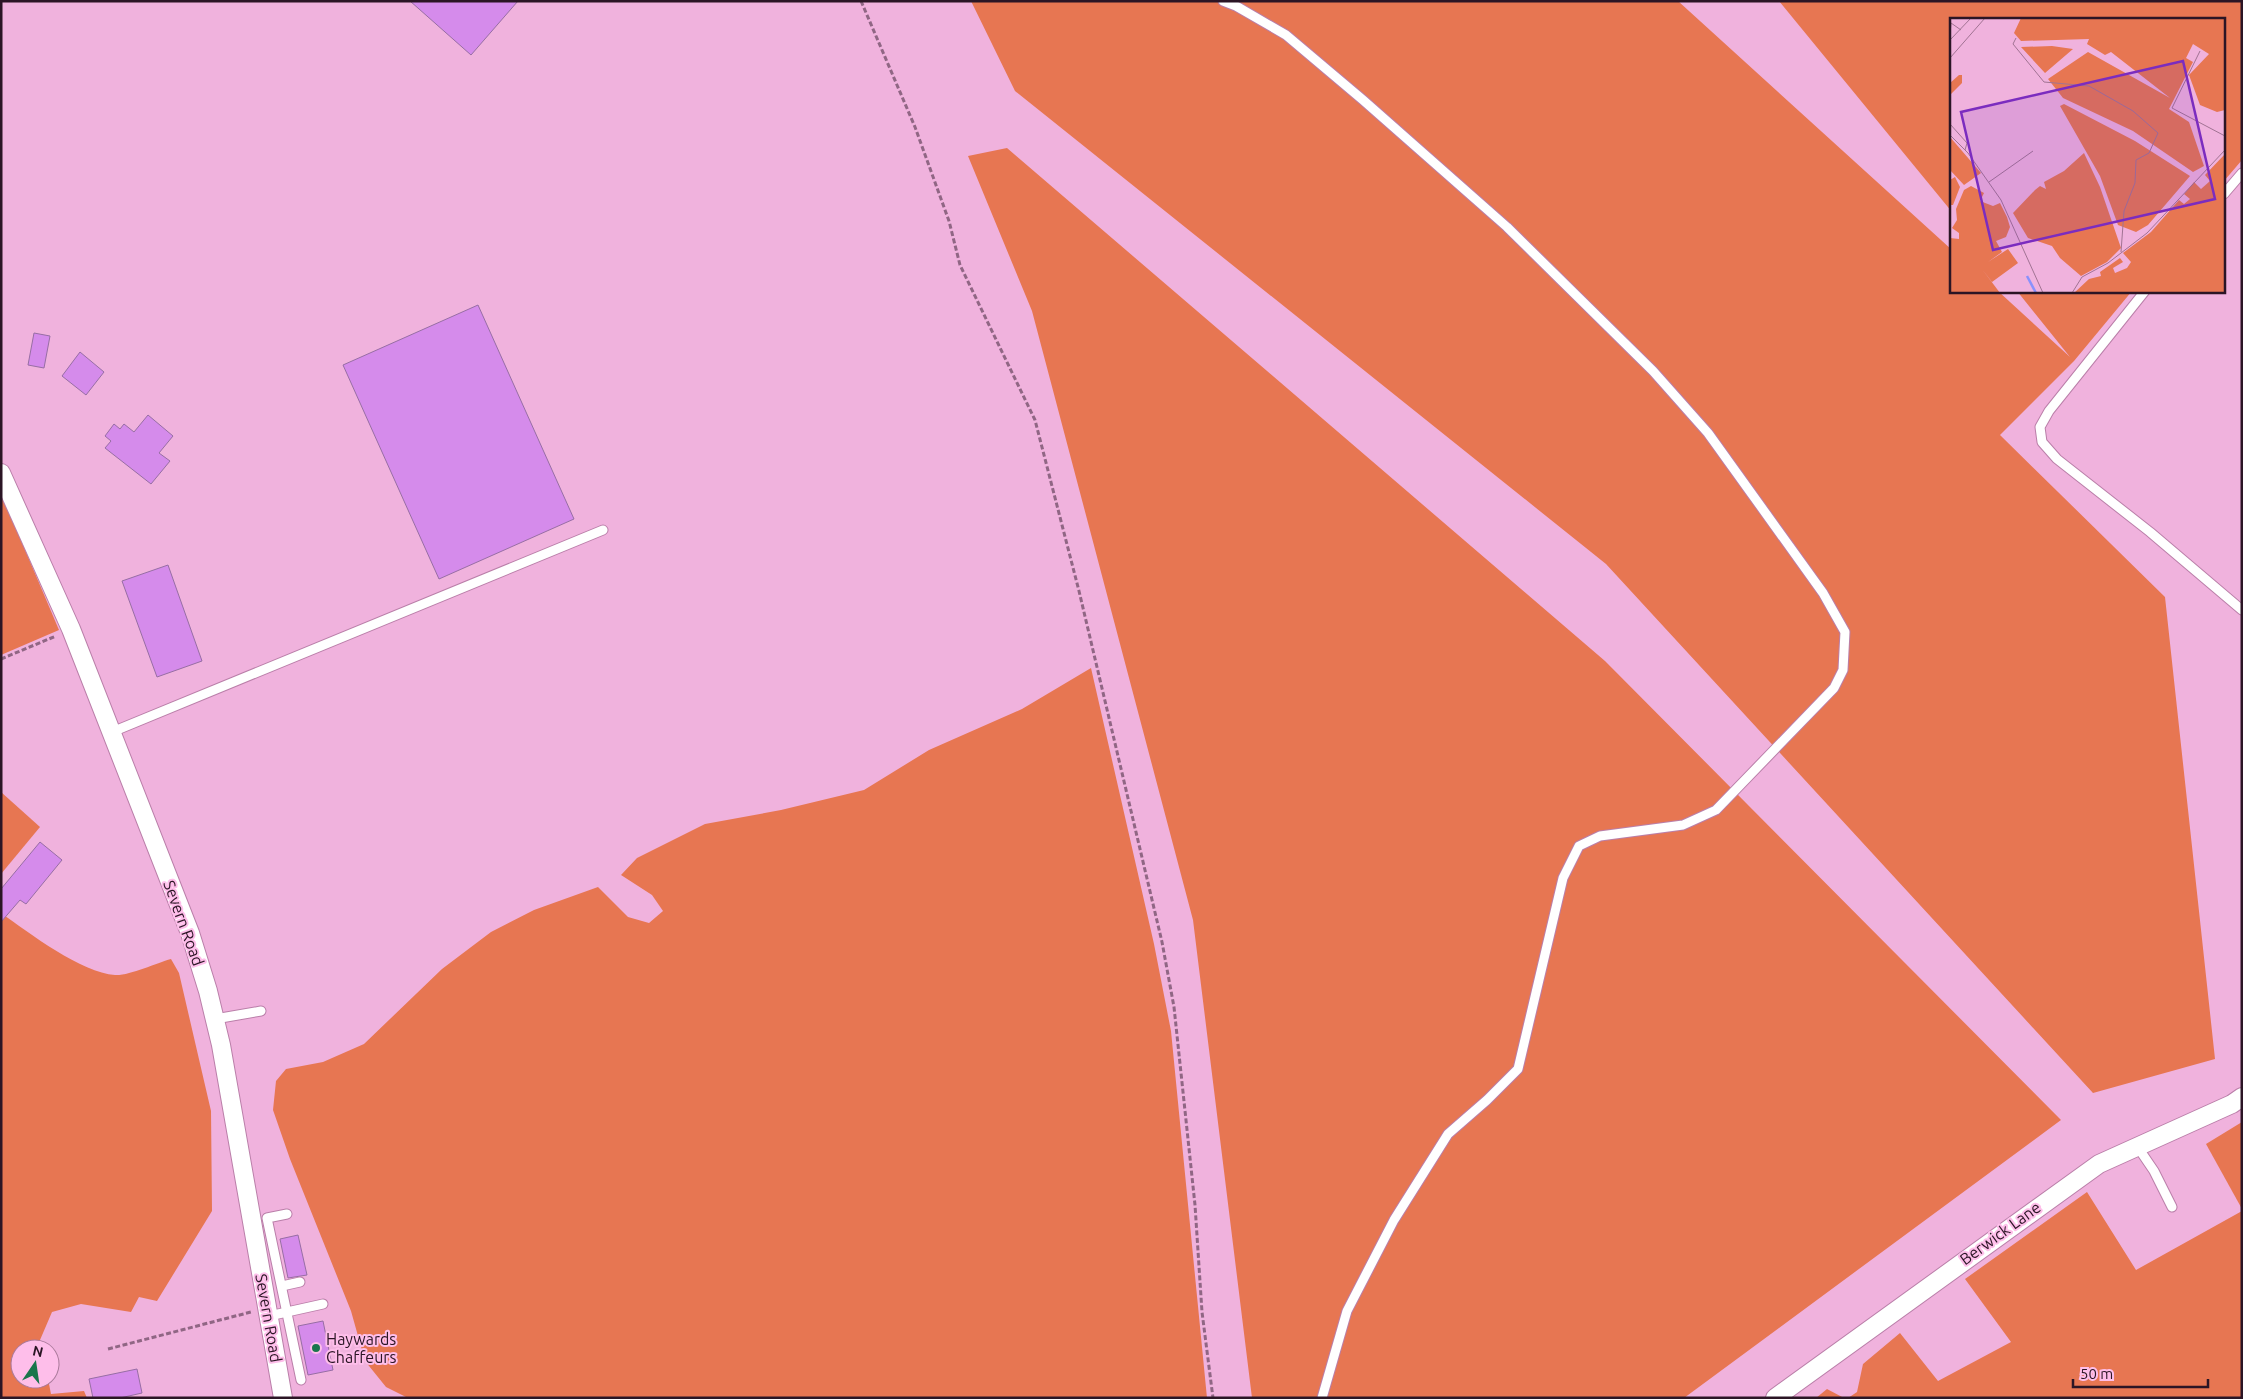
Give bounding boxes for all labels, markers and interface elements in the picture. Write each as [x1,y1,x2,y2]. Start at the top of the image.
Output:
inset map [1950,18,2226,292]
street label: Severn Road [160,878,208,968]
street label: Berwick Lane [1956,1198,2044,1268]
street label: Severn Road [252,1272,286,1364]
place label: Haywards Chaffeurs [326,1330,396,1366]
north arrow [10,1339,60,1389]
text: N [31,1342,45,1360]
marker: Haywards Chaffeurs [310,1342,322,1354]
scale bar [2073,1356,2208,1388]
text: 50 m [2080,1365,2113,1382]

